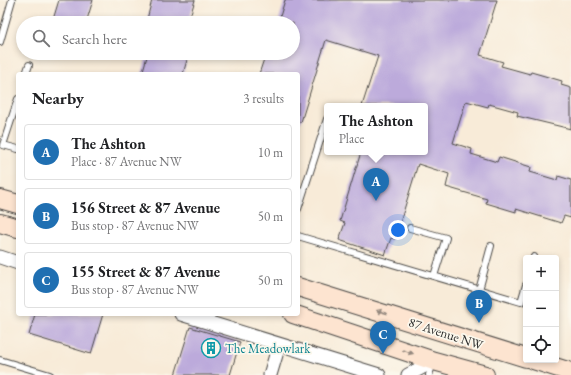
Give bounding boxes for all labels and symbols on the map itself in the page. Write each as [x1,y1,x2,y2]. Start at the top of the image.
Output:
pin: A [363,168,389,201]
your location [388,220,408,240]
pin: B [466,290,492,323]
one-way arrow [376,309,388,315]
street label: 87 Avenue NW [407,313,486,354]
pin: C [370,321,396,354]
building icon: The Meadowlark [200,337,222,359]
place label: The Meadowlark [225,340,311,357]
one-way arrow [402,350,414,356]

